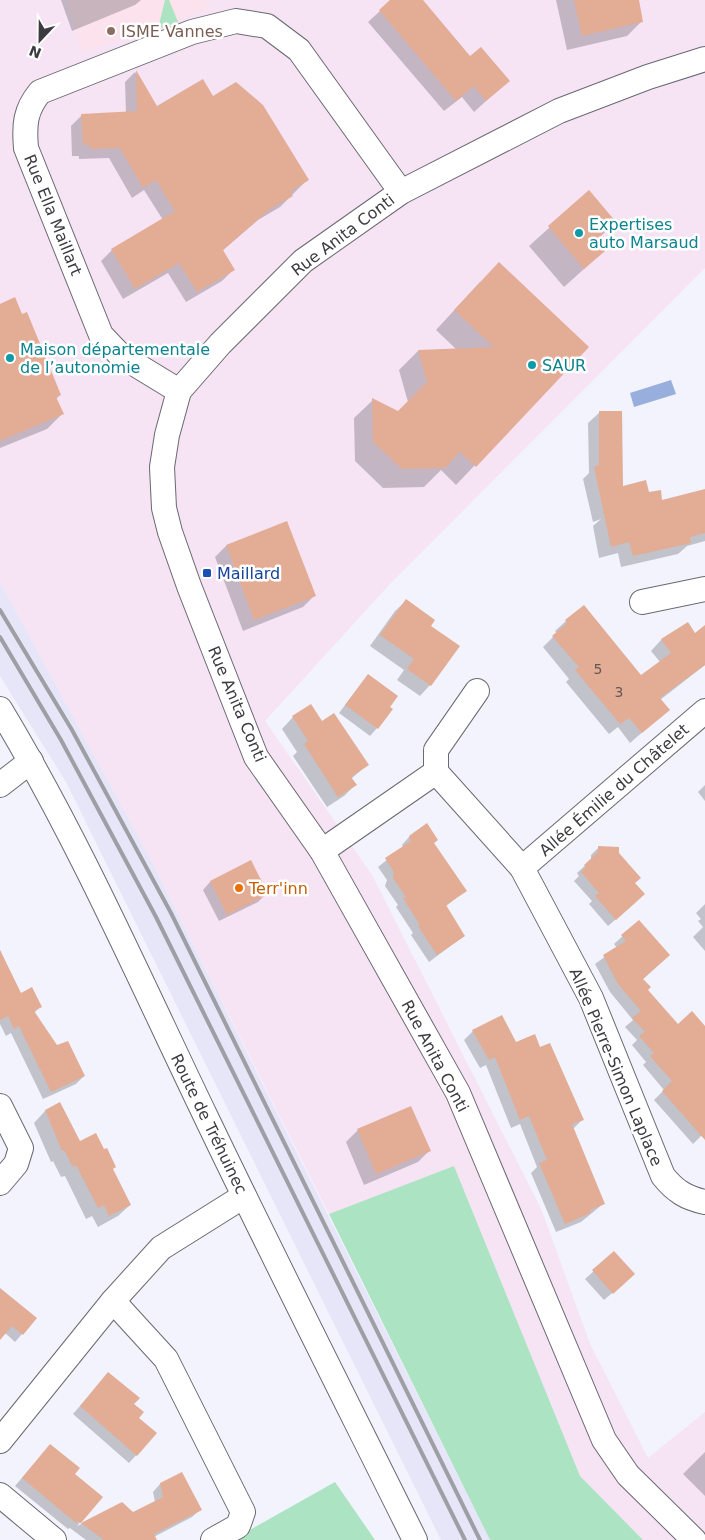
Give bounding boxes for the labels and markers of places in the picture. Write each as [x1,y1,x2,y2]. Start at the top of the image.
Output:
place label: ISME Vannes [121,22,223,41]
marker: ISME Vannes [105,25,117,37]
place label: Expertises auto Marsaud [589,215,699,252]
marker: Expertises auto Marsaud [573,227,585,239]
place label: Maison départementale de l’autonomie [20,340,210,377]
marker: Maison départementale de l’autonomie [4,352,16,364]
place label: SAUR [542,356,586,375]
marker: SAUR [526,359,538,371]
place label: Maillard [217,564,280,583]
marker: Maillard [201,567,213,579]
place label: Terr'inn [248,879,308,898]
marker: Terr'inn [233,882,245,894]

